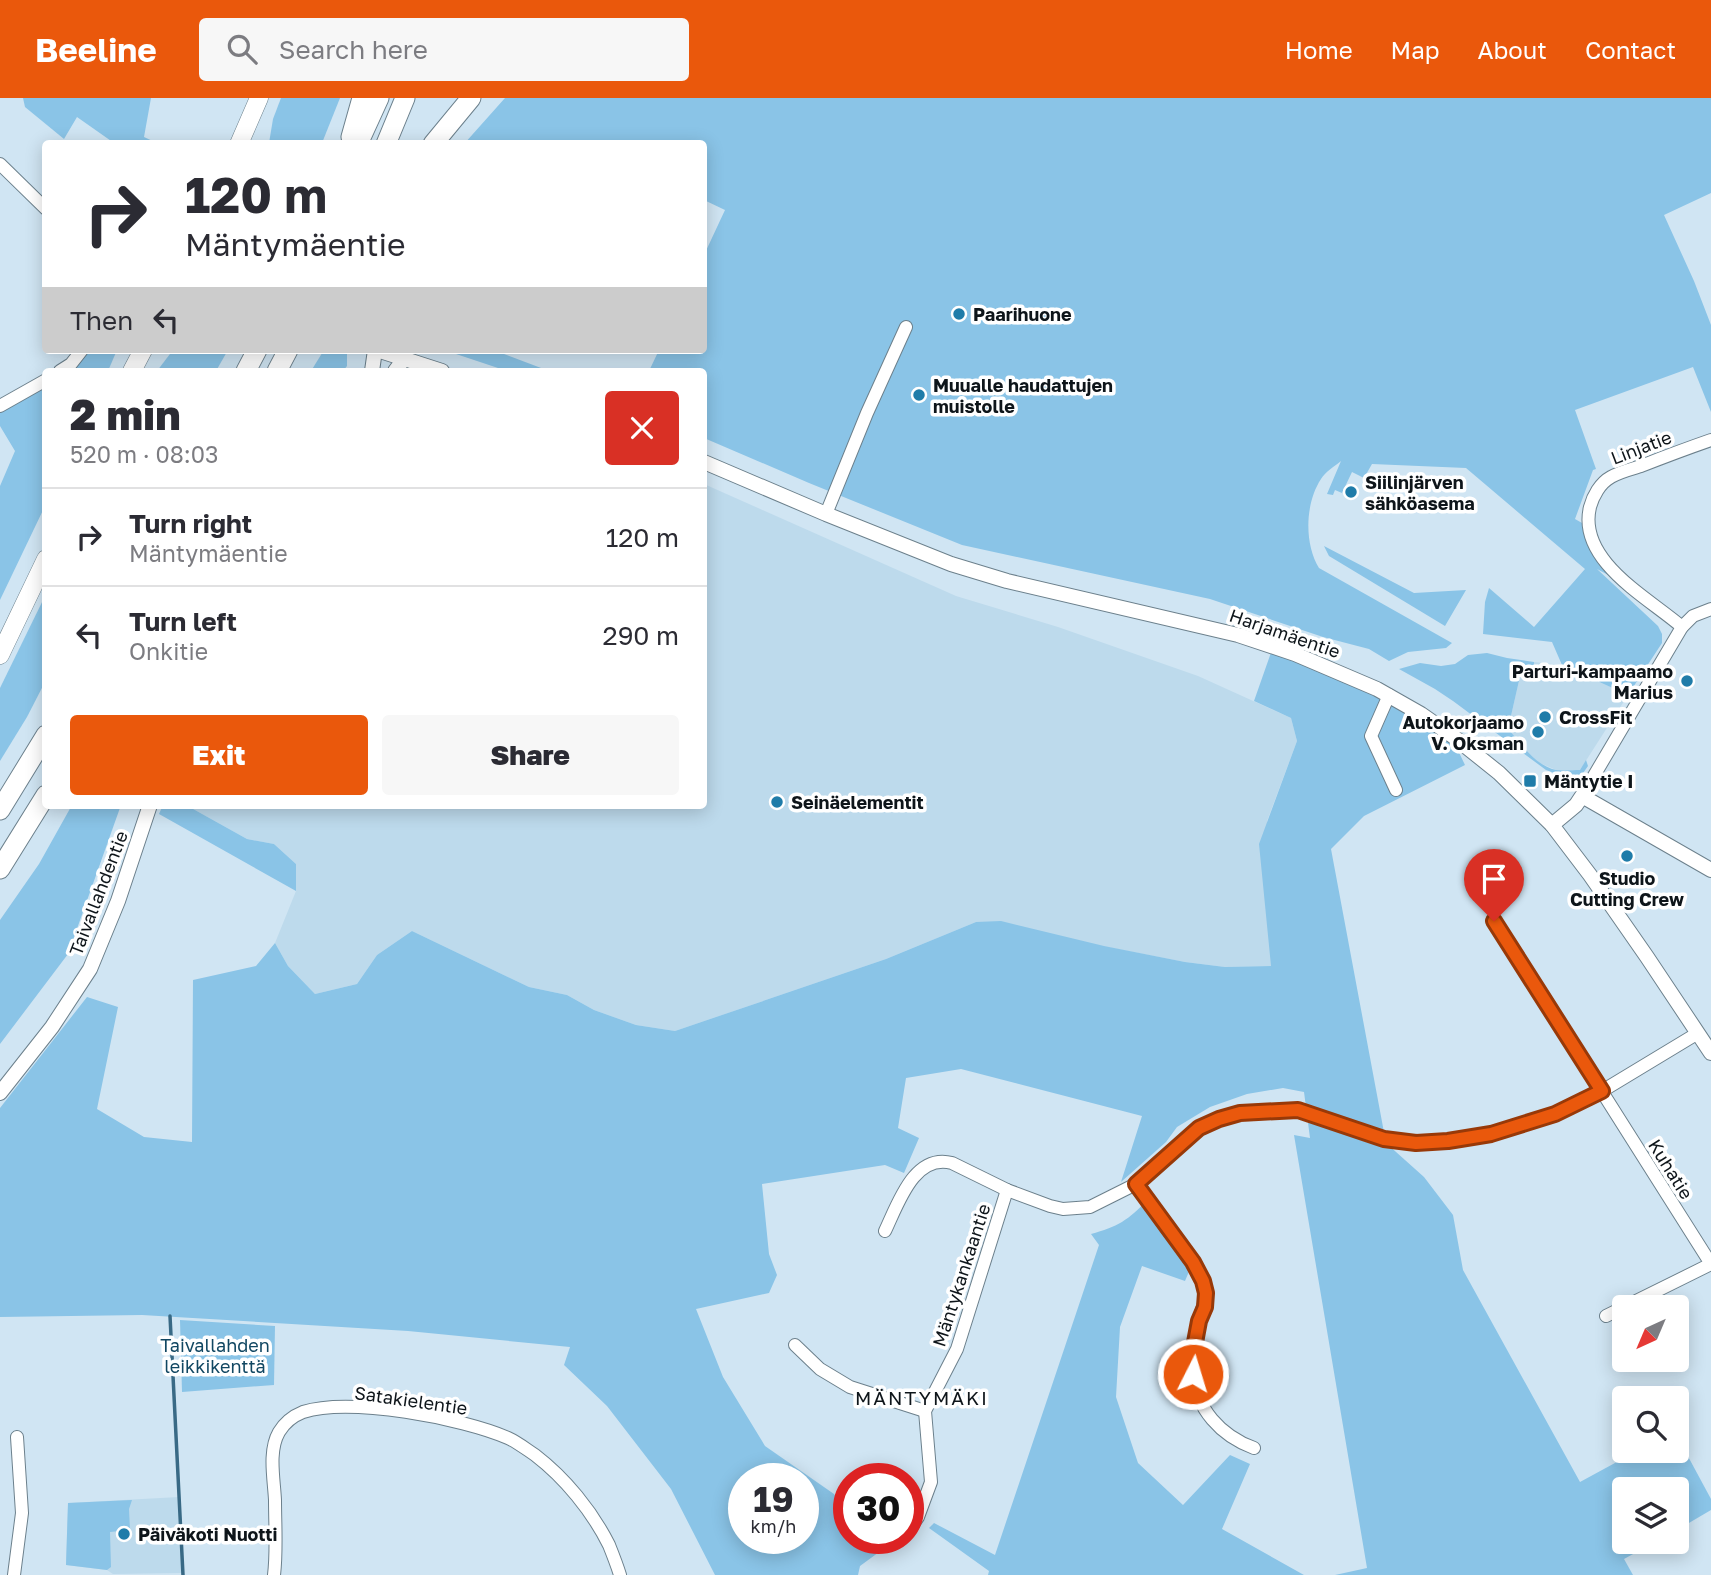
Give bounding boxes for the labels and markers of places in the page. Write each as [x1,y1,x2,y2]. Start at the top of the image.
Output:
place label: Paarihuone [973,303,1072,325]
marker: Paarihuone [951,306,967,322]
place label: Muualle haudattujen muistolle [933,374,1113,417]
marker: Muualle haudattujen muistolle [911,387,927,403]
place label: Siilinjärven sähköasema [1365,471,1475,514]
marker: Siilinjärven sähköasema [1343,484,1359,500]
place label: Parturi-kampaamo Marius [1512,660,1673,703]
marker: Parturi-kampaamo Marius [1679,673,1695,689]
place label: CrossFit [1559,706,1632,728]
marker: CrossFit [1537,709,1553,725]
place label: Autokorjaamo V. Oksman [1403,711,1524,754]
marker: Autokorjaamo V. Oksman [1530,724,1546,740]
place label: Mäntytie I [1544,770,1633,792]
marker: Mäntytie I [1522,773,1538,789]
place label: Seinäelementit [791,791,924,813]
marker: Seinäelementit [769,794,785,810]
marker: Studio Cutting Crew [1619,848,1635,864]
pin [1464,849,1524,921]
place label: Studio Cutting Crew [1570,867,1684,910]
place label: Päiväkoti Nuotti [138,1523,278,1545]
marker: Päiväkoti Nuotti [116,1526,132,1542]

